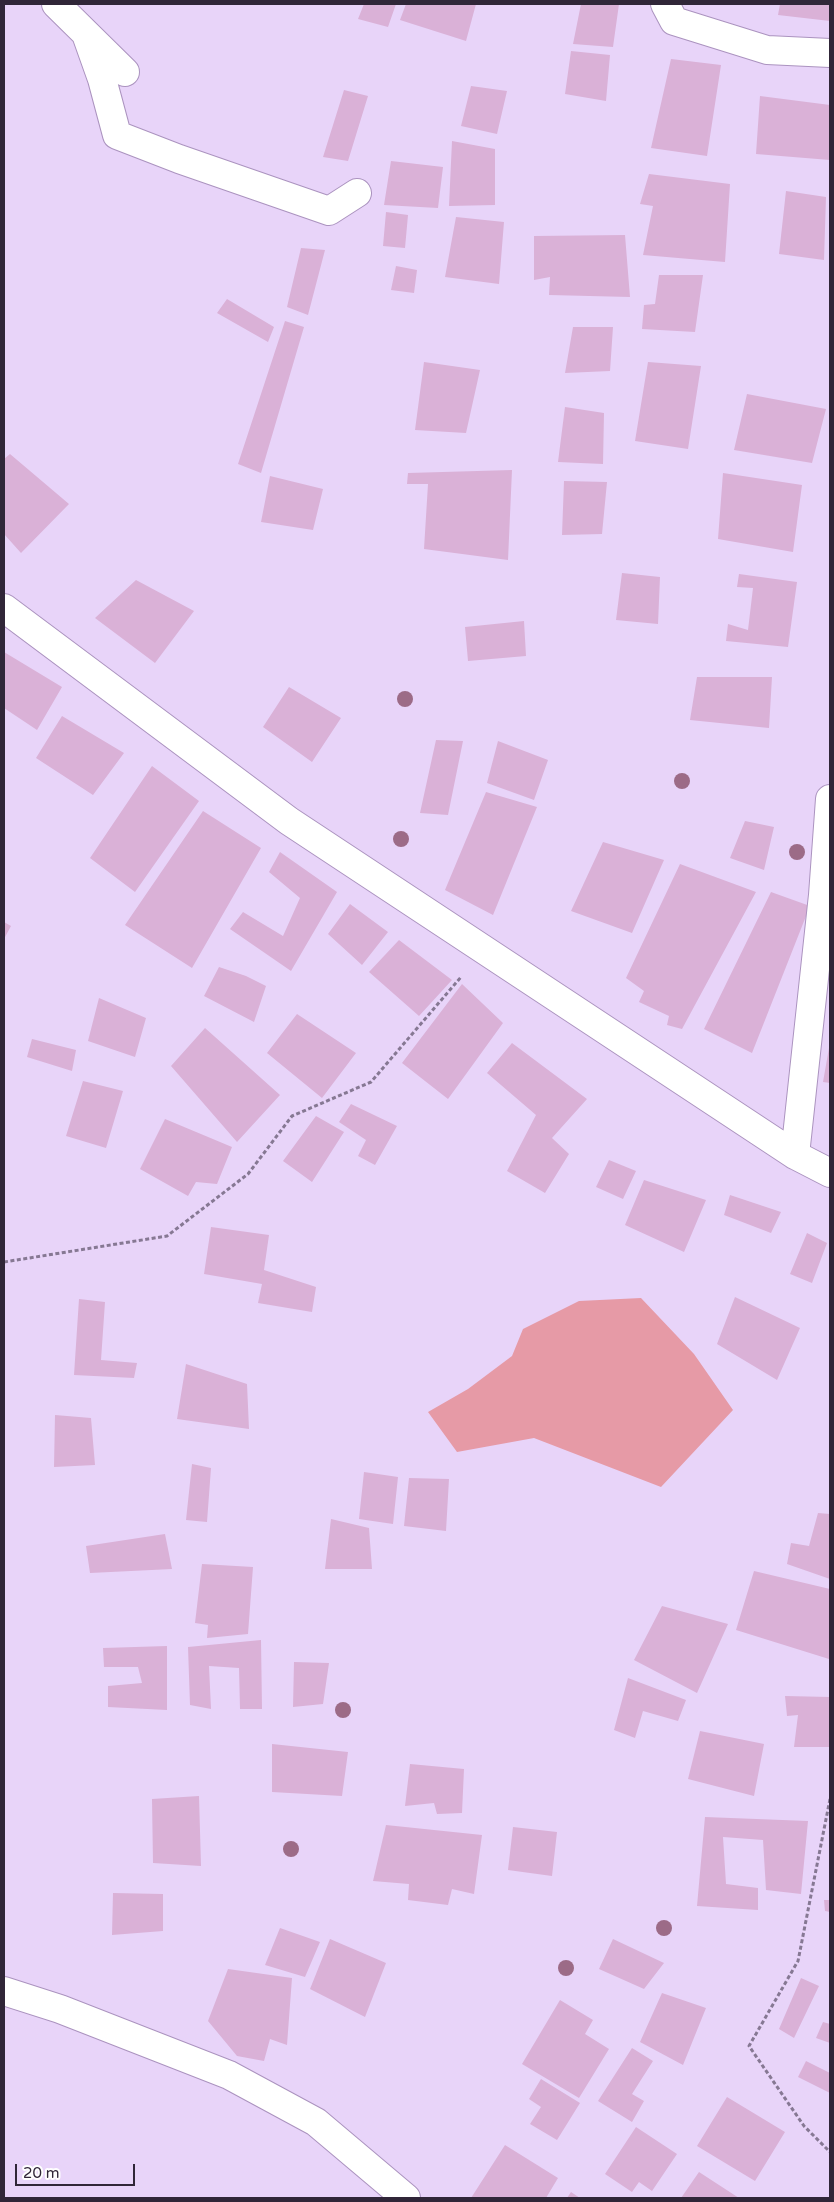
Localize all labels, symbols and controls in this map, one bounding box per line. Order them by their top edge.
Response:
scale bar [18,2154,138,2186]
text: 20 m [23,2164,60,2182]

